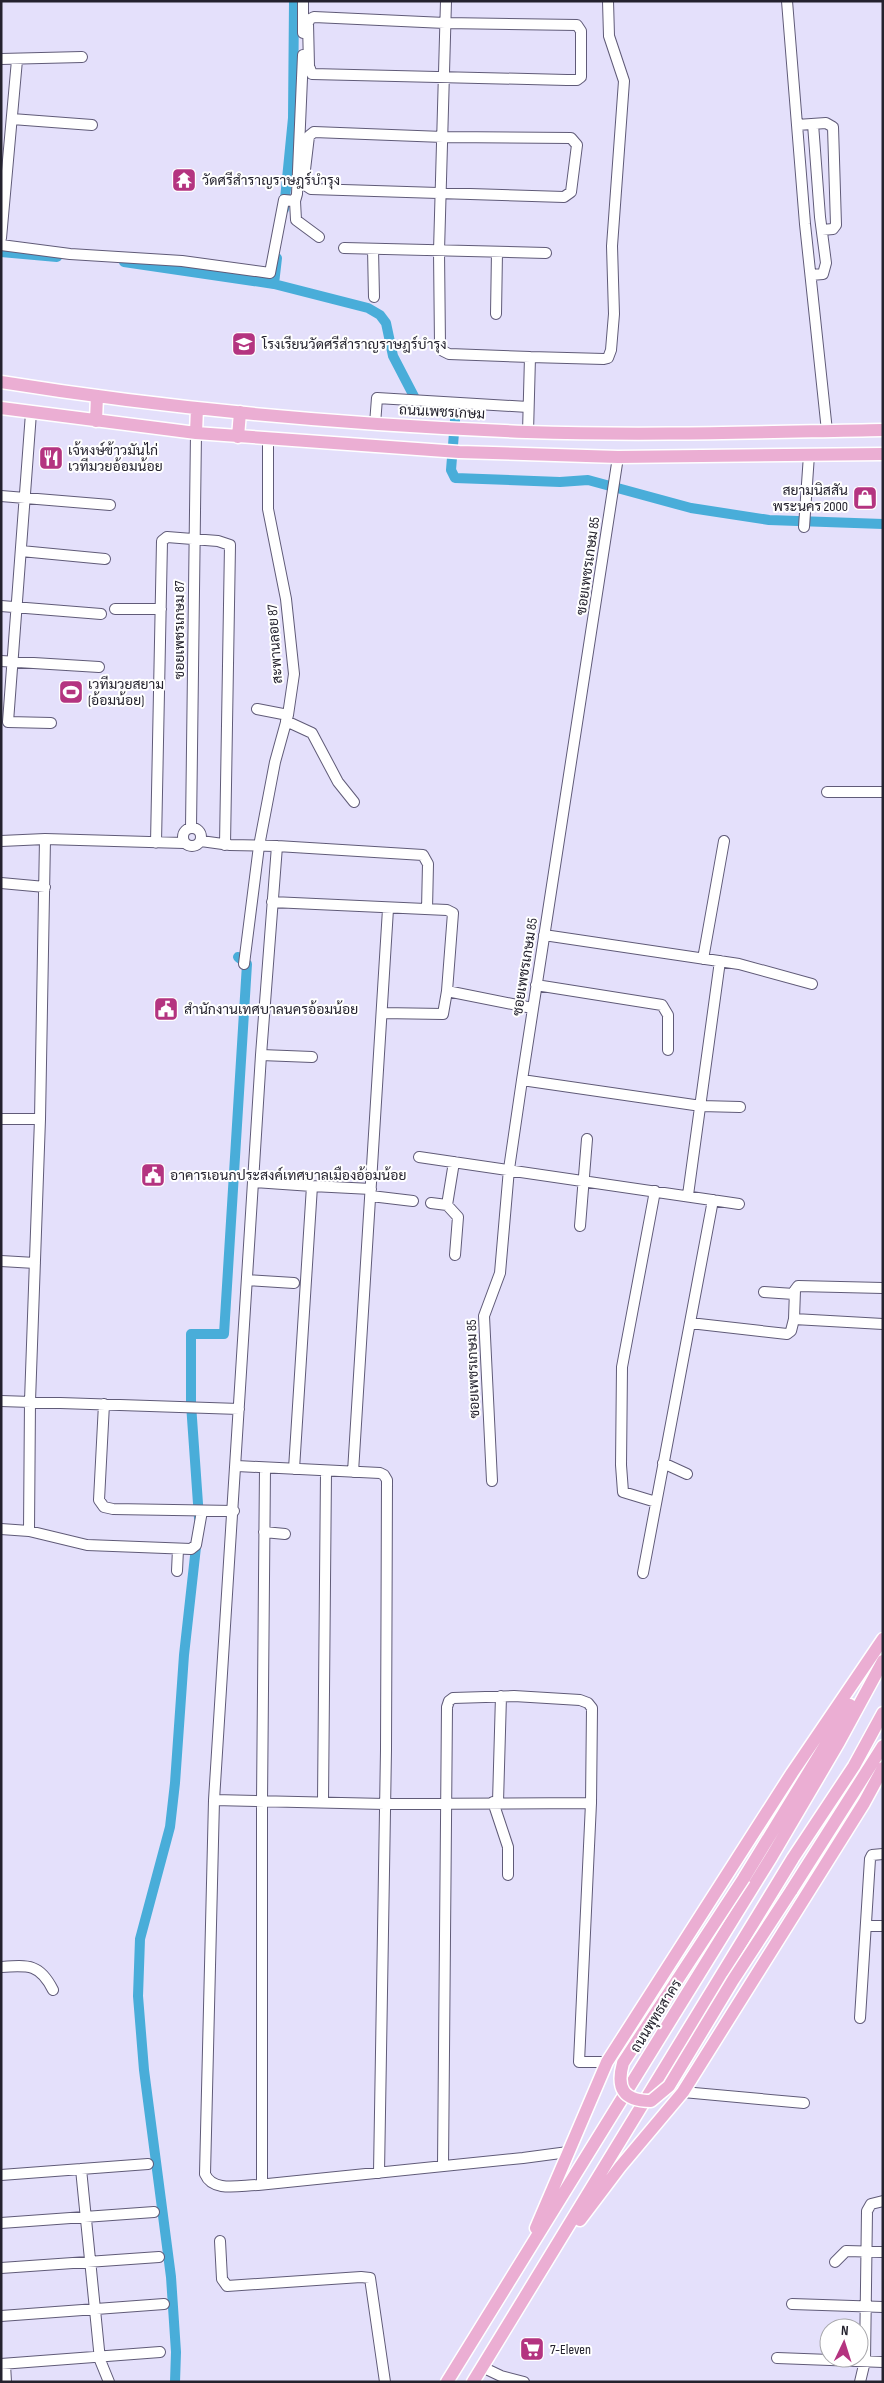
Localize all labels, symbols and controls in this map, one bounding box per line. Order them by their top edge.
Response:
temple icon: วัดศรีสําราญราษฎร์บํารุง [171,167,197,193]
place label: วัดศรีสําราญราษฎร์บํารุง [202,171,340,190]
school or university icon: โรงเรียนวัดศรีสําราญราษฎร์บํารุง [231,331,257,357]
place label: โรงเรียนวัดศรีสําราญราษฎร์บํารุง [261,335,447,354]
street label: ถนนเพชรเกษม [399,401,485,423]
place label: เจ้หงษ์ข้าวมันไก่ เวทีมวยอ้อมน้อย [68,441,163,475]
restaurant icon: เจ้หงษ์ข้าวมันไก่ เวทีมวยอ้อมน้อย [38,445,64,471]
place label: สยามนิสสัน พระนคร 2000 [773,482,848,515]
shop icon: สยามนิสสัน พระนคร 2000 [852,485,878,511]
street label: ซอยเพชรเกษม 85 [573,515,603,616]
street label: ซอยเพชรเกษม 87 [171,580,188,679]
street label: สะพานลอย 87 [264,603,286,684]
place label: เวทีมวยสยาม (อ้อมน้อย) [88,675,164,709]
sports icon: เวทีมวยสยาม (อ้อมน้อย) [58,679,84,705]
street label: ซอยเพชรเกษม 85 [509,916,541,1017]
public building icon: สำนักงานเทศบาลนครอ้อมน้อย [153,996,179,1022]
place label: สำนักงานเทศบาลนครอ้อมน้อย [184,1000,358,1018]
public building icon: อาคารเอนกประสงค์เทศบาลเมืองอ้อมน้อย [140,1162,166,1188]
place label: อาคารเอนกประสงค์เทศบาลเมืองอ้อมน้อย [170,1166,407,1184]
street label: ซอยเพชรเกษม 85 [463,1319,483,1419]
street label: ถนนพุทธสาคร [627,1976,686,2056]
north arrow [819,2318,869,2368]
text: N [841,2322,849,2339]
supermarket icon: 7-Eleven [519,2336,545,2362]
place label: 7-Eleven [550,2341,591,2358]

